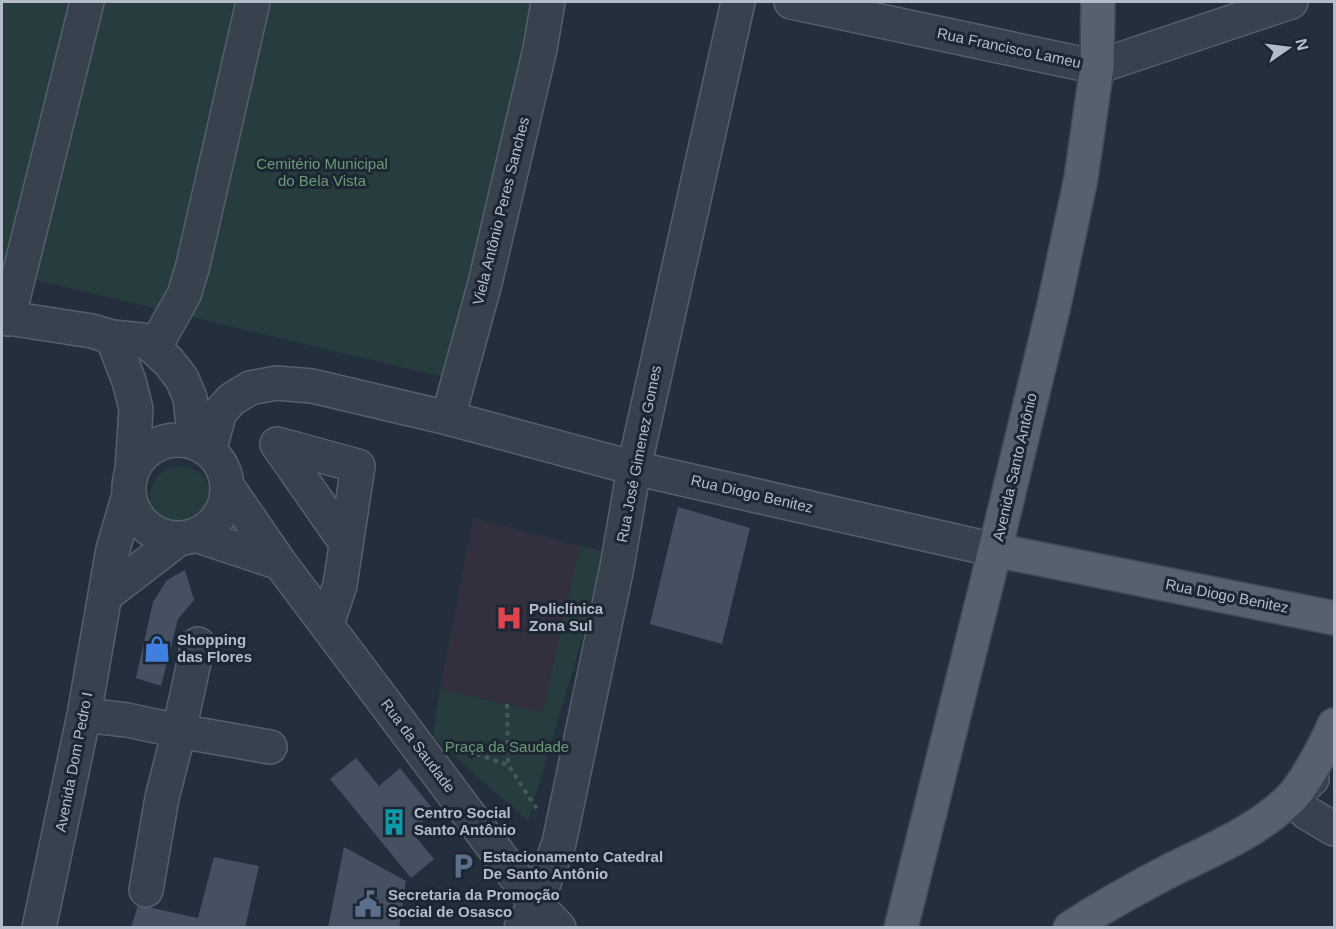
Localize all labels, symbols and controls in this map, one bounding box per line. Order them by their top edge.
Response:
north arrow [1258,18,1318,78]
street label: Rua Francisco Lameu [936,24,1083,71]
text: N [1292,37,1312,52]
street label: Viela Antônio Peres Sanches [469,115,532,307]
park label: Cemitério Municipal do Bela Vista [256,155,388,189]
street label: Rua José Gimenez Gomes [613,364,664,544]
street label: Avenida Santo Antônio [989,391,1040,543]
street label: Rua Diogo Benitez [689,471,815,516]
street label: Rua Diogo Benitez [1164,575,1290,616]
place label: Policlínica Zona Sul [529,600,604,634]
hospital icon: Policlínica Zona Sul [494,603,524,633]
place label: Shopping das Flores [177,631,252,665]
shop icon: Shopping das Flores [142,634,172,664]
street label: Avenida Dom Pedro I [52,690,95,833]
street label: Rua da Saudade [378,696,459,796]
park label: Praça da Saudade [445,738,569,755]
place label: Centro Social Santo Antônio [414,804,516,838]
building icon: Centro Social Santo Antônio [379,807,409,837]
place label: Estacionamento Catedral De Santo Antônio [483,848,663,882]
parking icon: Estacionamento Catedral De Santo Antônio [448,851,478,881]
place label: Secretaria da Promoção Social de Osasco [388,886,560,920]
public building icon: Secretaria da Promoção Social de Osasco [353,889,383,919]

